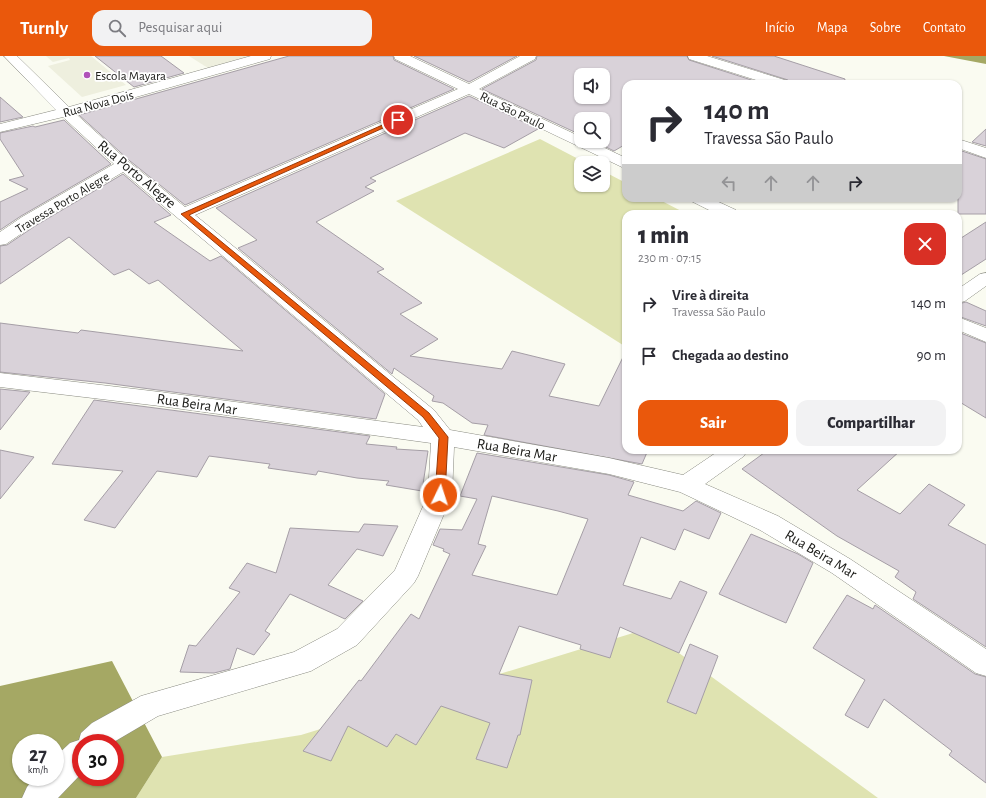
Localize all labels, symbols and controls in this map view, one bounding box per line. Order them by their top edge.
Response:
search box [92,10,372,46]
icon: search [106,17,128,39]
text: Turnly [20,19,68,38]
text: Pesquisar aqui [138,20,222,35]
text: Início [765,21,795,35]
text: Mapa [817,21,848,35]
text: Sobre [870,21,901,35]
text: Contato [923,21,966,35]
map controls [574,68,610,192]
button: sound [574,68,610,104]
marker: Escola Mayara [82,70,92,80]
place label: Escola Mayara [95,70,166,83]
street label: Rua Nova Dois [62,89,135,120]
street label: Rua São Paulo [478,90,547,133]
icon: right [638,96,690,148]
text: 140 m [704,97,770,125]
pin [381,103,415,137]
icon: arrive [387,109,409,131]
button: search [574,112,610,148]
text: Travessa São Paulo [704,130,834,148]
street label: Rua Porto Alegre [95,137,179,211]
button: layers [574,156,610,192]
street label: Travessa Porto Alegre [14,170,112,236]
icon: left [718,172,740,194]
icon: ahead [760,172,782,194]
icon: ahead [802,172,824,194]
icon: right [844,172,866,194]
button: close [904,223,946,265]
text: 1 min [638,224,689,248]
text: 230 m · 07:15 [638,252,701,265]
text: Vire à direita [672,288,749,303]
icon: right [638,293,660,315]
text: 140 m [911,296,946,311]
text: Travessa São Paulo [672,306,766,319]
icon: arrive [638,345,660,367]
text: Chegada ao destino [672,348,789,363]
text: 90 m [917,348,946,363]
street label: Rua Beira Mar [156,391,238,418]
button: Sair [638,400,788,446]
button: Compartilhar [796,400,946,446]
street label: Rua Beira Mar [476,436,558,465]
position arrow [419,474,461,516]
street label: Rua Beira Mar [782,527,859,582]
speed limit sign: 30 [72,734,124,786]
text: 27 [29,745,47,765]
text: km/h [28,765,48,775]

